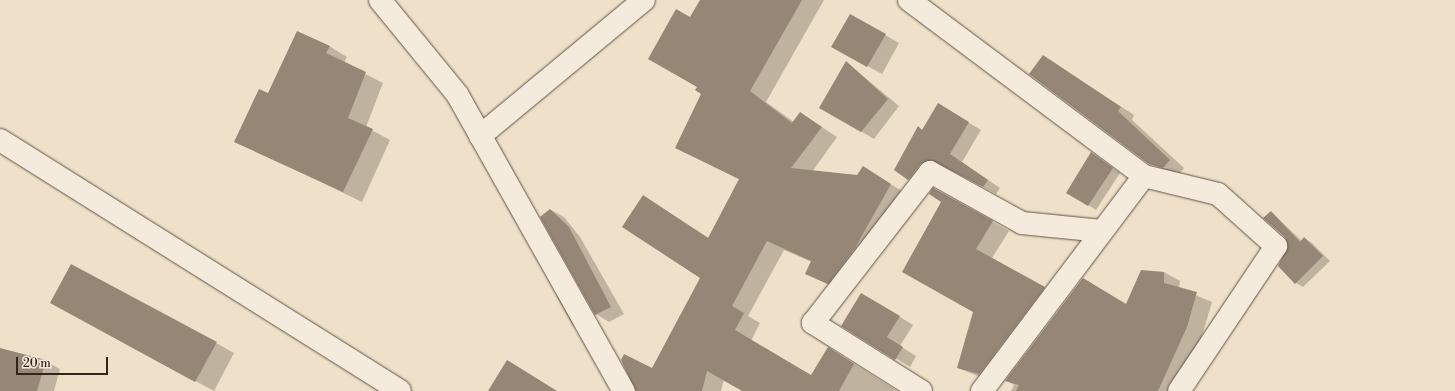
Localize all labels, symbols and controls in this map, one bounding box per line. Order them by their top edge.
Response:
scale bar [18,349,110,375]
text: 20 m [23,356,51,371]

